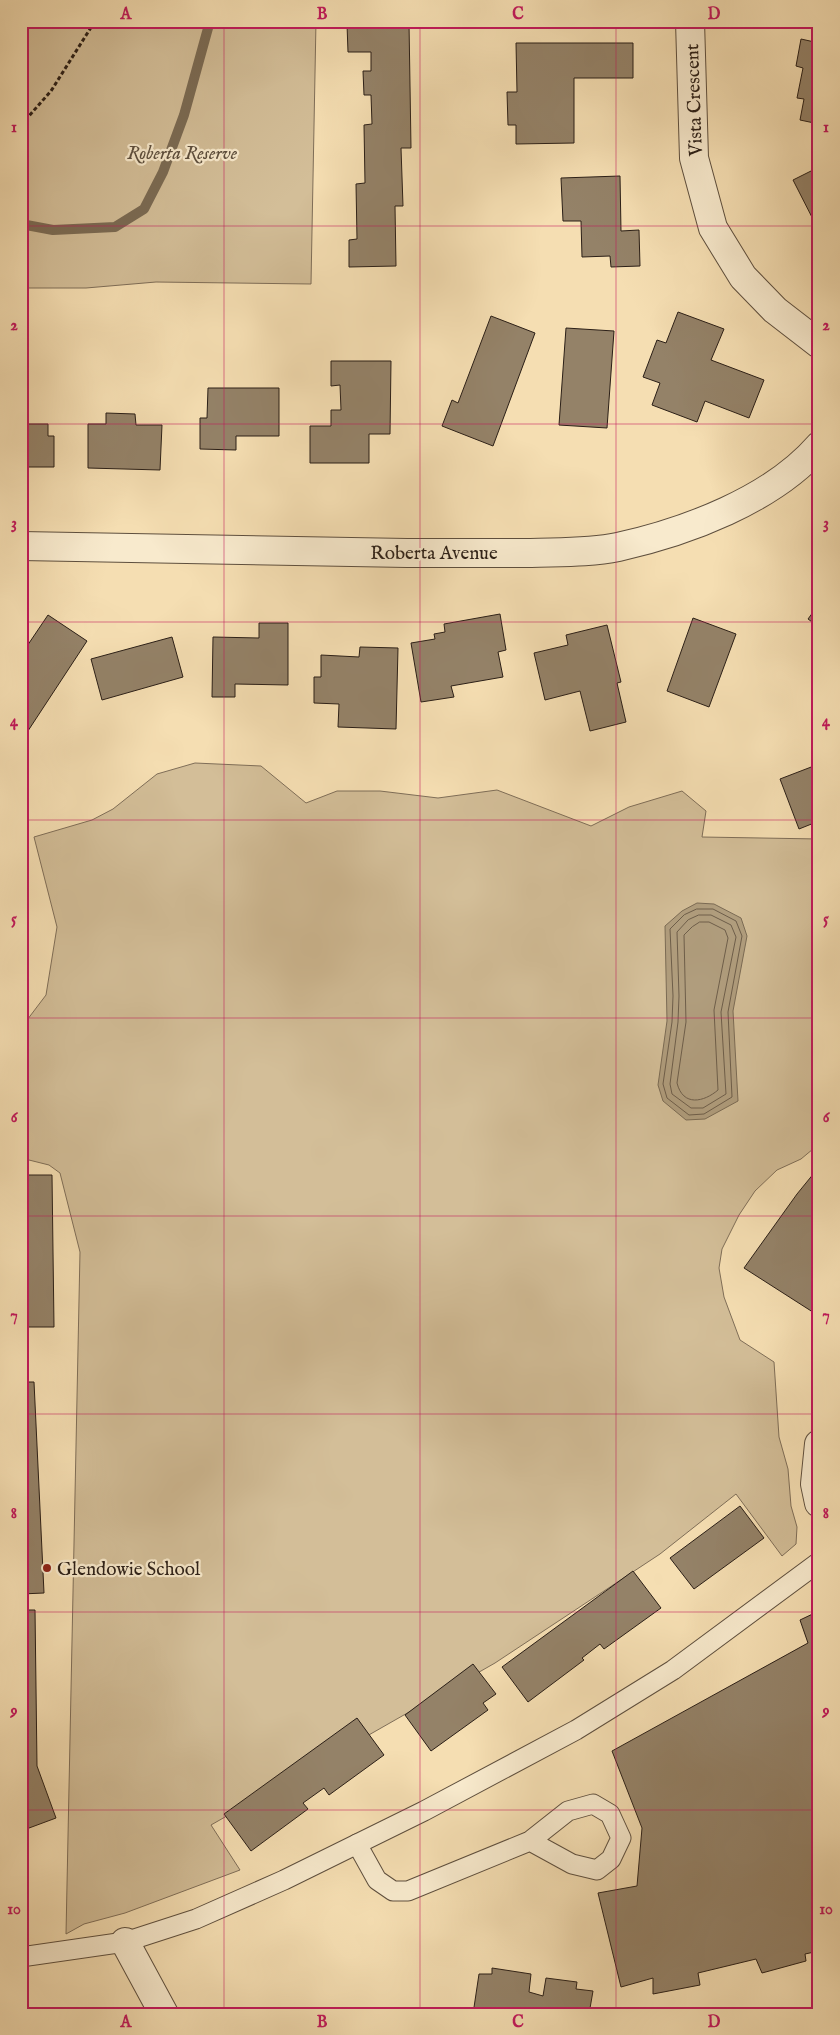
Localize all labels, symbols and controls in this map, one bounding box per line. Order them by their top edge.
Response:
text: A [120,5,133,25]
text: B [317,5,328,25]
text: C [512,5,524,25]
text: D [708,5,721,25]
street label: Vista Crescent [681,43,709,158]
text: 1 [11,118,17,138]
text: 1 [823,118,829,138]
park label: Roberta Reserve [127,142,238,166]
text: 2 [10,316,18,336]
text: 2 [822,316,830,336]
text: 3 [11,514,17,534]
text: 3 [823,514,829,534]
street label: Roberta Avenue [370,542,498,566]
text: 4 [10,712,19,732]
text: 4 [822,712,831,732]
text: 5 [11,910,17,930]
text: 5 [823,910,829,930]
text: 6 [11,1108,19,1128]
text: 6 [823,1108,831,1128]
text: 7 [10,1306,18,1326]
text: 7 [822,1306,830,1326]
text: 8 [11,1504,17,1524]
text: 8 [823,1504,829,1524]
place label: Glendowie School [57,1558,201,1582]
marker: Glendowie School [41,1562,53,1574]
text: 9 [10,1702,18,1722]
text: 9 [822,1702,830,1722]
text: 10 [7,1900,21,1920]
text: 10 [819,1900,833,1920]
text: A [120,2013,133,2033]
text: B [317,2013,328,2033]
text: C [512,2013,524,2033]
text: D [708,2013,721,2033]

